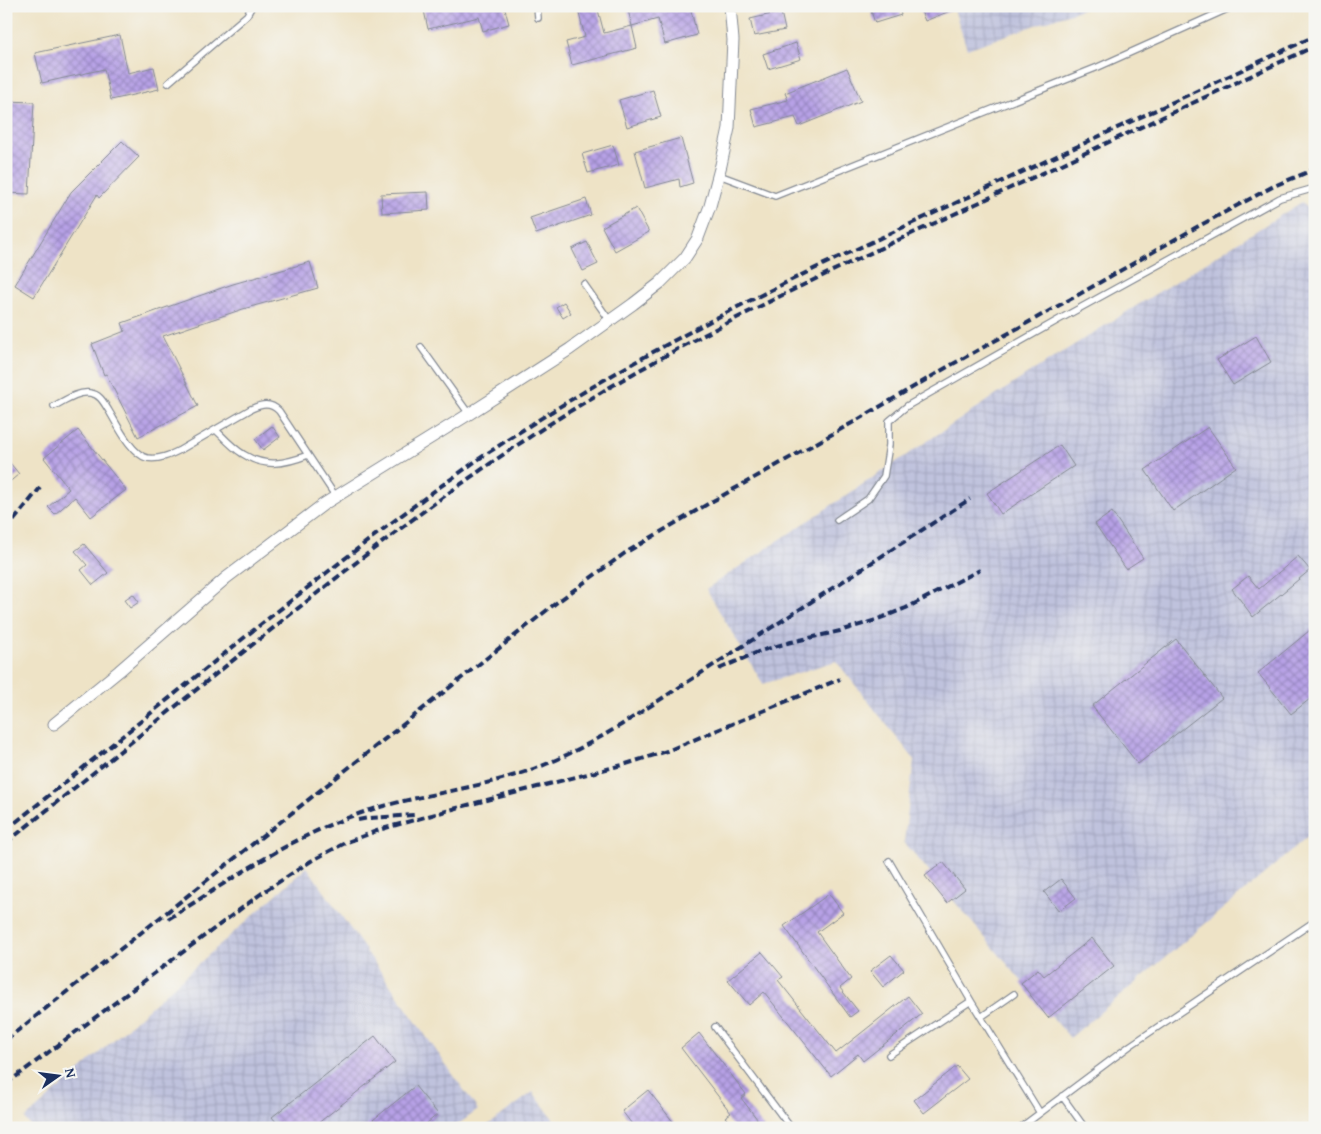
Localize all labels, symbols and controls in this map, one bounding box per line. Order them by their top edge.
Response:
north arrow [32,1052,82,1102]
text: N [60,1066,82,1080]

